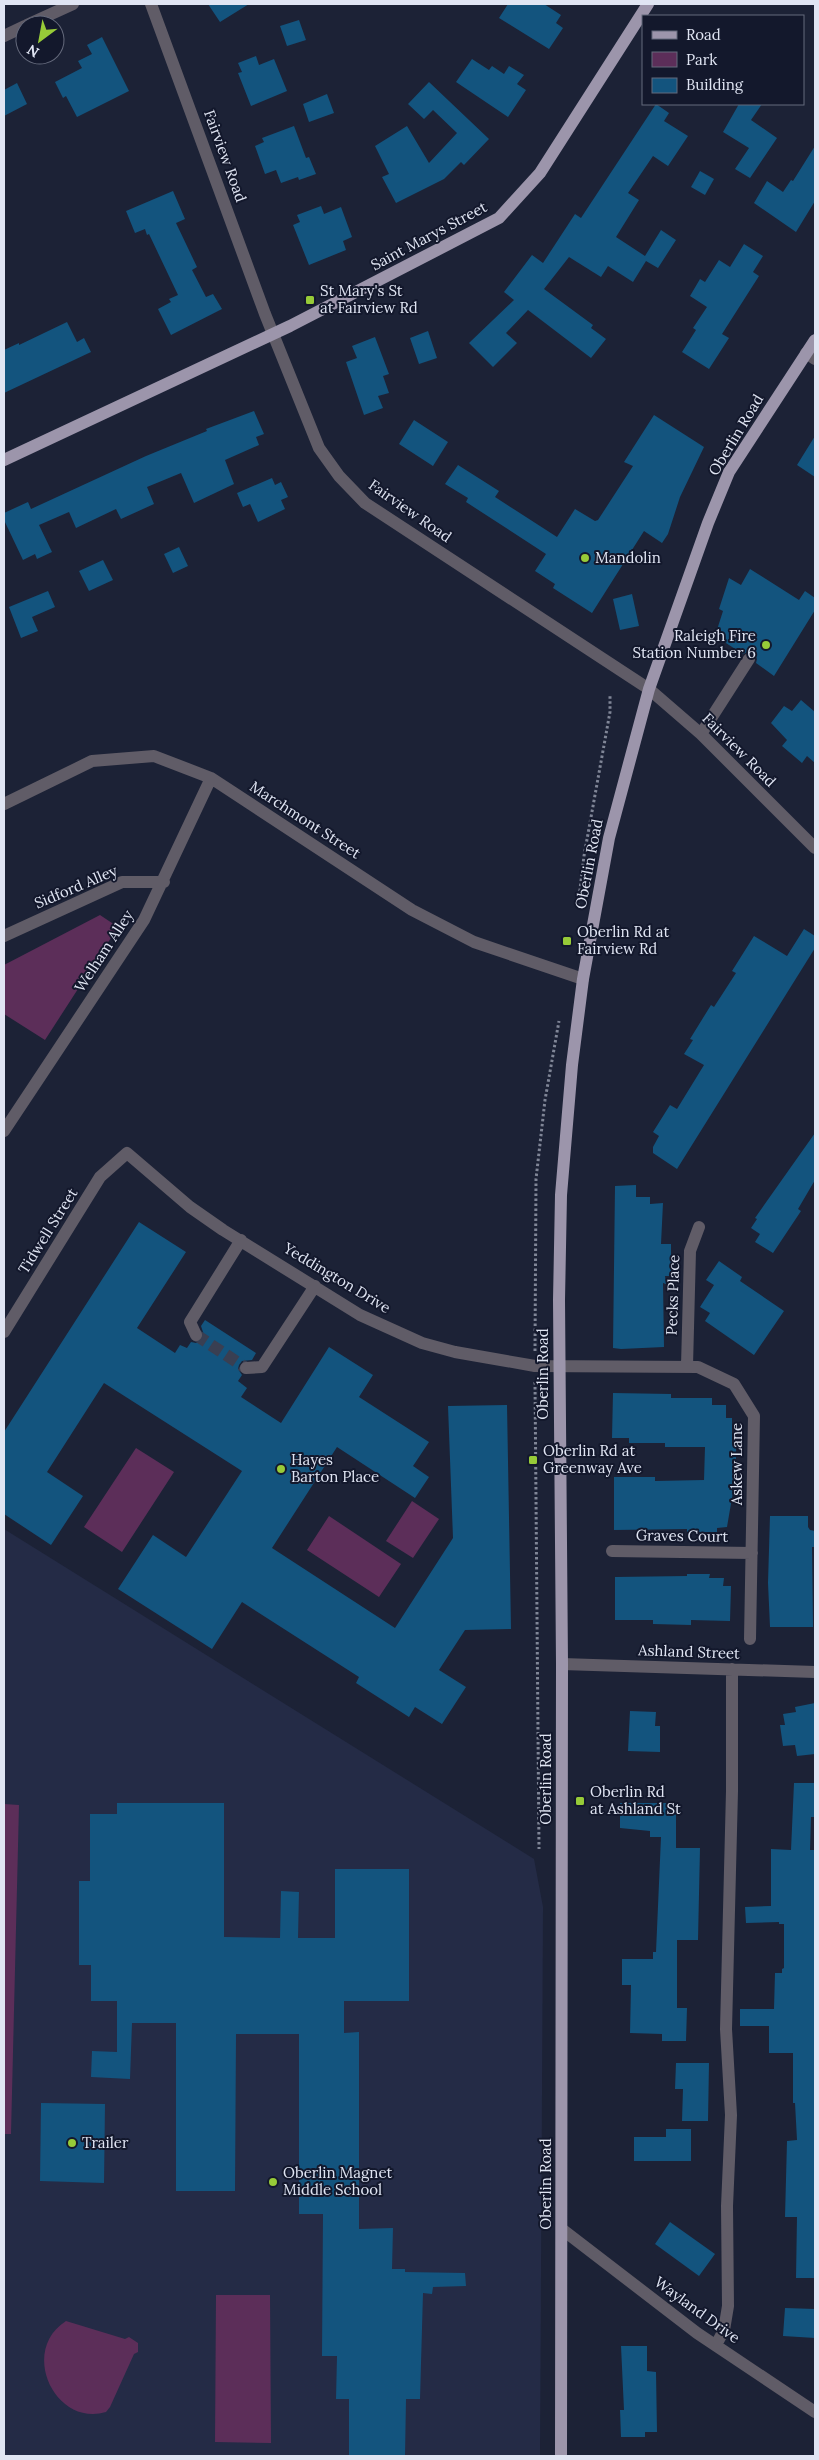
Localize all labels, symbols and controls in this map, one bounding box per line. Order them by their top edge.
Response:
north arrow [15,15,65,65]
legend [642,15,804,105]
text: Road [686,25,721,44]
text: N [24,40,42,62]
text: Park [686,50,717,69]
text: Building [686,75,744,94]
street label: Fairview Road [200,107,251,205]
street label: Saint Marys Street [367,197,490,274]
place label: St Mary's St at Fairview Rd [320,281,418,317]
marker: St Mary's St at Fairview Rd [304,294,316,306]
street label: Oberlin Road [704,391,767,479]
street label: Fairview Road [365,475,455,546]
place label: Mandolin [595,548,661,567]
marker: Mandolin [579,552,591,564]
place label: Raleigh Fire Station Number 6 [633,626,756,662]
marker: Raleigh Fire Station Number 6 [760,639,772,651]
street label: Fairview Road [698,709,780,791]
street label: Marchmont Street [246,777,364,863]
street label: Oberlin Road [570,817,607,911]
street label: Sidford Alley [31,861,120,913]
street label: Welham Alley [70,906,137,995]
place label: Oberlin Rd at Fairview Rd [577,922,669,958]
marker: Oberlin Rd at Fairview Rd [561,935,573,947]
street label: Tidwell Street [14,1184,82,1277]
street label: Yeddington Drive [279,1238,394,1317]
street label: Pecks Place [662,1254,683,1336]
street label: Oberlin Road [533,1328,552,1420]
street label: Askew Lane [727,1423,746,1506]
place label: Oberlin Rd at Greenway Ave [543,1441,642,1477]
place label: Hayes Barton Place [291,1450,379,1486]
marker: Oberlin Rd at Greenway Ave [527,1454,539,1466]
marker: Hayes Barton Place [275,1463,287,1475]
street label: Graves Court [636,1525,729,1546]
street label: Ashland Street [637,1640,740,1663]
street label: Oberlin Road [536,1733,555,1825]
place label: Oberlin Rd at Ashland St [590,1782,681,1818]
marker: Oberlin Rd at Ashland St [574,1795,586,1807]
place label: Trailer [82,2133,129,2152]
marker: Trailer [66,2137,78,2149]
street label: Oberlin Road [536,2138,555,2230]
place label: Oberlin Magnet Middle School [283,2163,392,2199]
marker: Oberlin Magnet Middle School [267,2176,279,2188]
street label: Wayland Drive [651,2272,744,2347]

